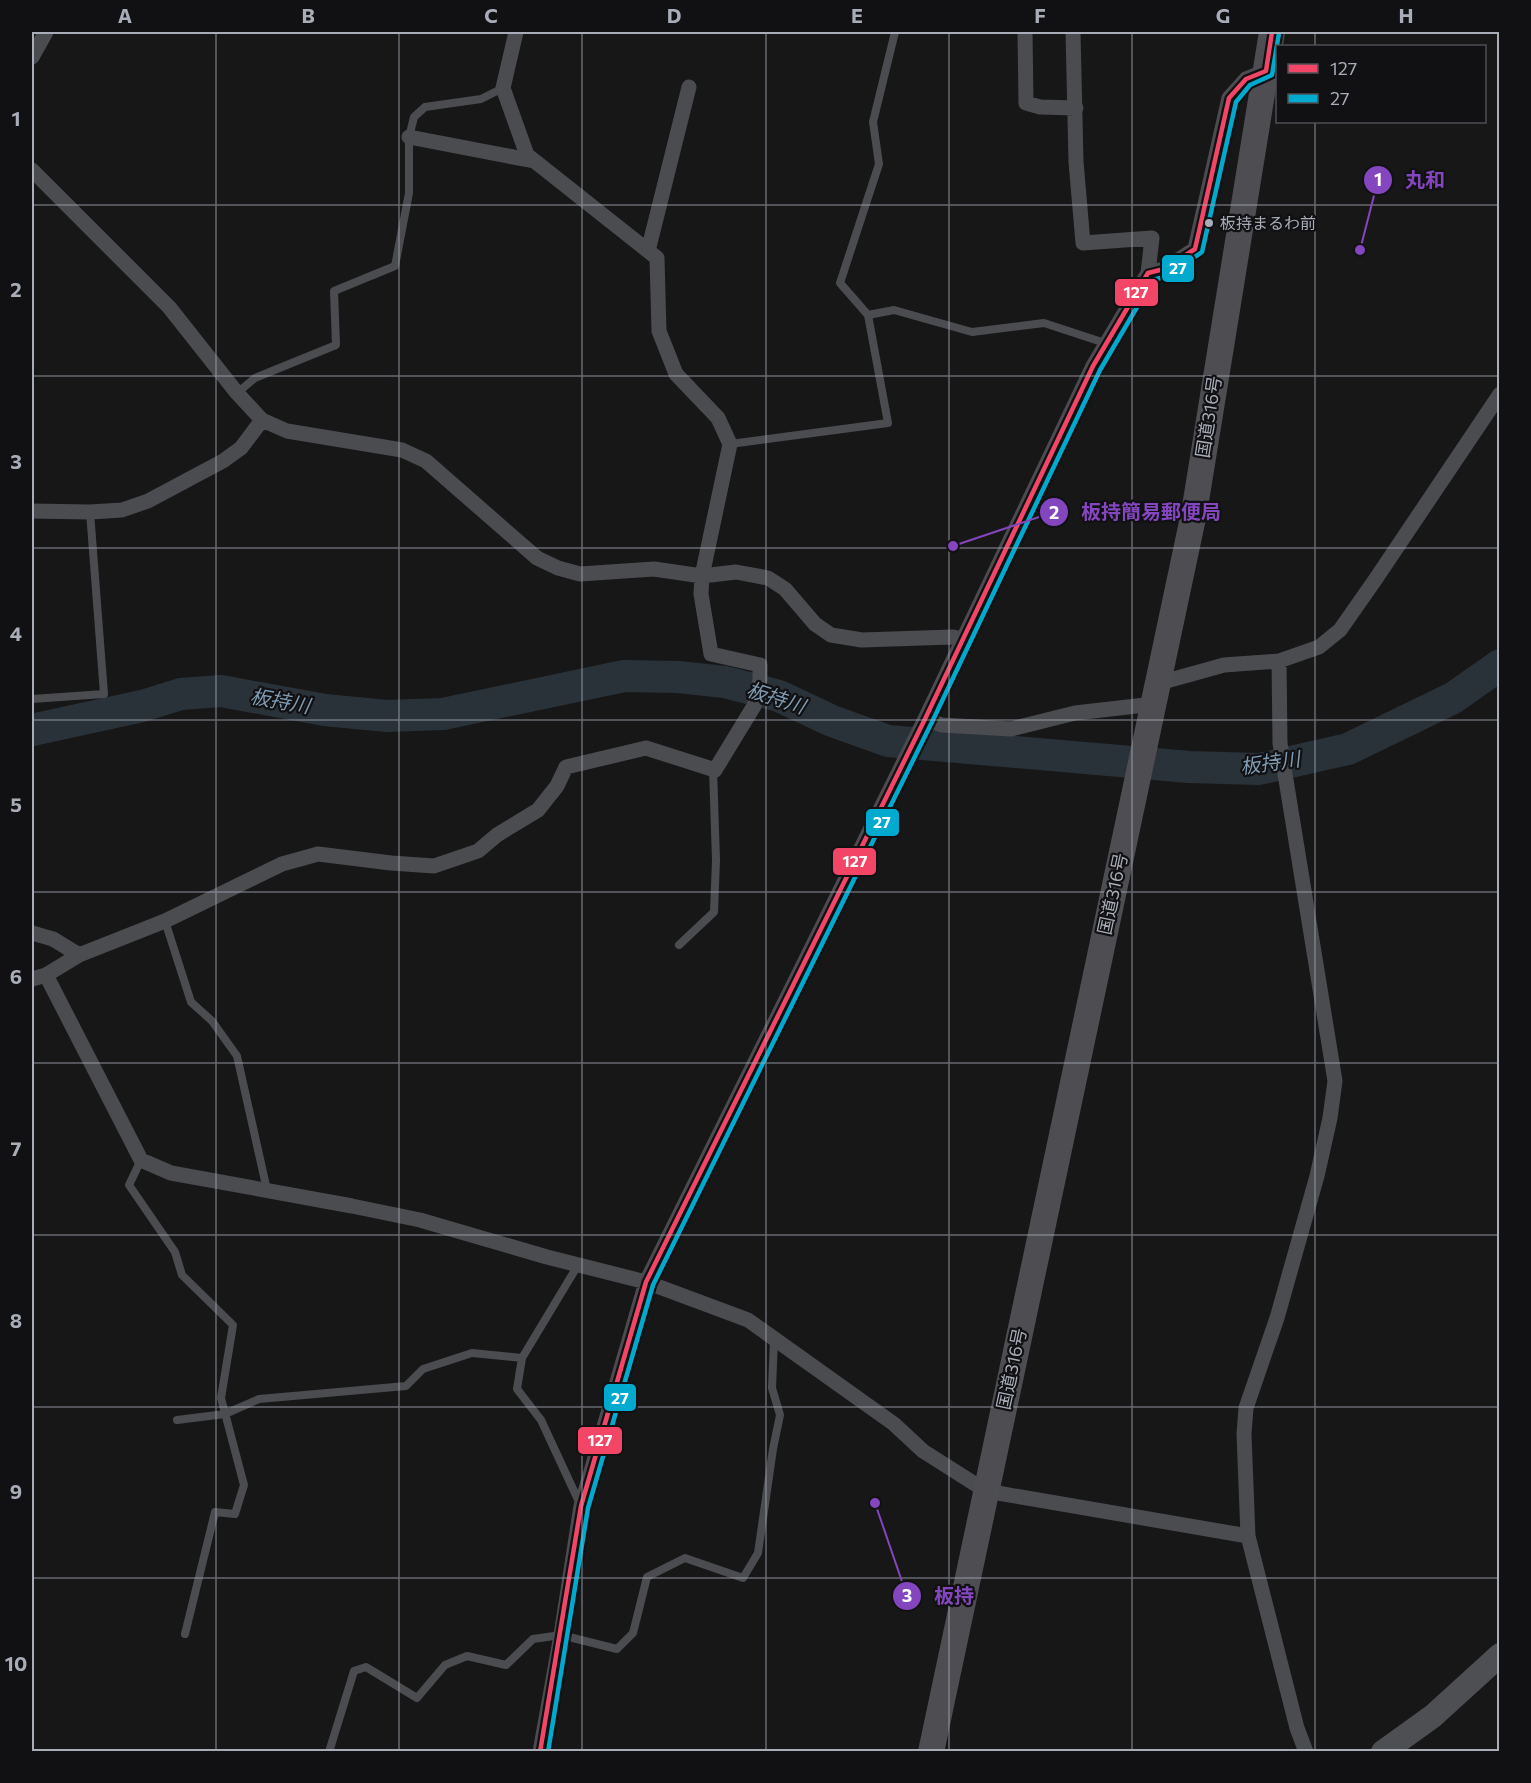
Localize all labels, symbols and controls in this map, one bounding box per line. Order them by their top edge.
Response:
text: A [118,3,132,27]
text: B [301,3,315,27]
text: C [484,3,498,27]
text: D [667,3,681,27]
text: E [851,3,863,27]
text: F [1034,3,1046,27]
text: G [1216,3,1230,27]
text: H [1399,3,1414,27]
legend [1276,45,1486,123]
text: 127 [1330,57,1357,79]
text: 27 [1330,87,1349,109]
text: 1 [11,106,21,130]
callout: 丸和 [1363,161,1457,199]
text: 丸和 [1405,167,1445,191]
text: 1 [1374,168,1382,190]
place label: 板持まるわ前 [1220,213,1316,232]
marker: 板持まるわ前 [1203,217,1215,229]
line badge: 27 [1161,254,1195,283]
text: 27 [1169,258,1187,277]
text: 2 [10,277,22,301]
line badge: 127 [1114,278,1159,307]
text: 127 [1123,282,1149,301]
street label: 国道316号 [1191,374,1225,459]
text: 3 [10,449,22,473]
callout: 板持簡易郵便局 [1039,493,1233,531]
text: 板持簡易郵便局 [1081,499,1221,523]
text: 2 [1049,501,1059,523]
text: 4 [10,621,22,645]
water label: 板持川 [744,676,810,718]
water label: 板持川 [249,683,314,717]
water label: 板持川 [1238,746,1303,778]
text: 5 [10,792,22,816]
line badge: 27 [865,808,900,837]
text: 27 [873,812,891,831]
line badge: 127 [832,847,877,876]
text: 127 [842,851,868,870]
street label: 国道316号 [1093,851,1131,937]
text: 6 [10,964,22,988]
text: 7 [11,1136,22,1160]
text: 8 [10,1308,22,1332]
street label: 国道316号 [992,1326,1030,1412]
line badge: 27 [603,1383,637,1412]
text: 27 [611,1388,629,1407]
line badge: 127 [577,1426,623,1455]
text: 127 [587,1430,613,1449]
text: 9 [10,1479,22,1503]
callout: 板持 [892,1577,986,1615]
text: 板持 [934,1583,974,1607]
text: 3 [902,1584,912,1606]
text: 10 [5,1651,27,1675]

